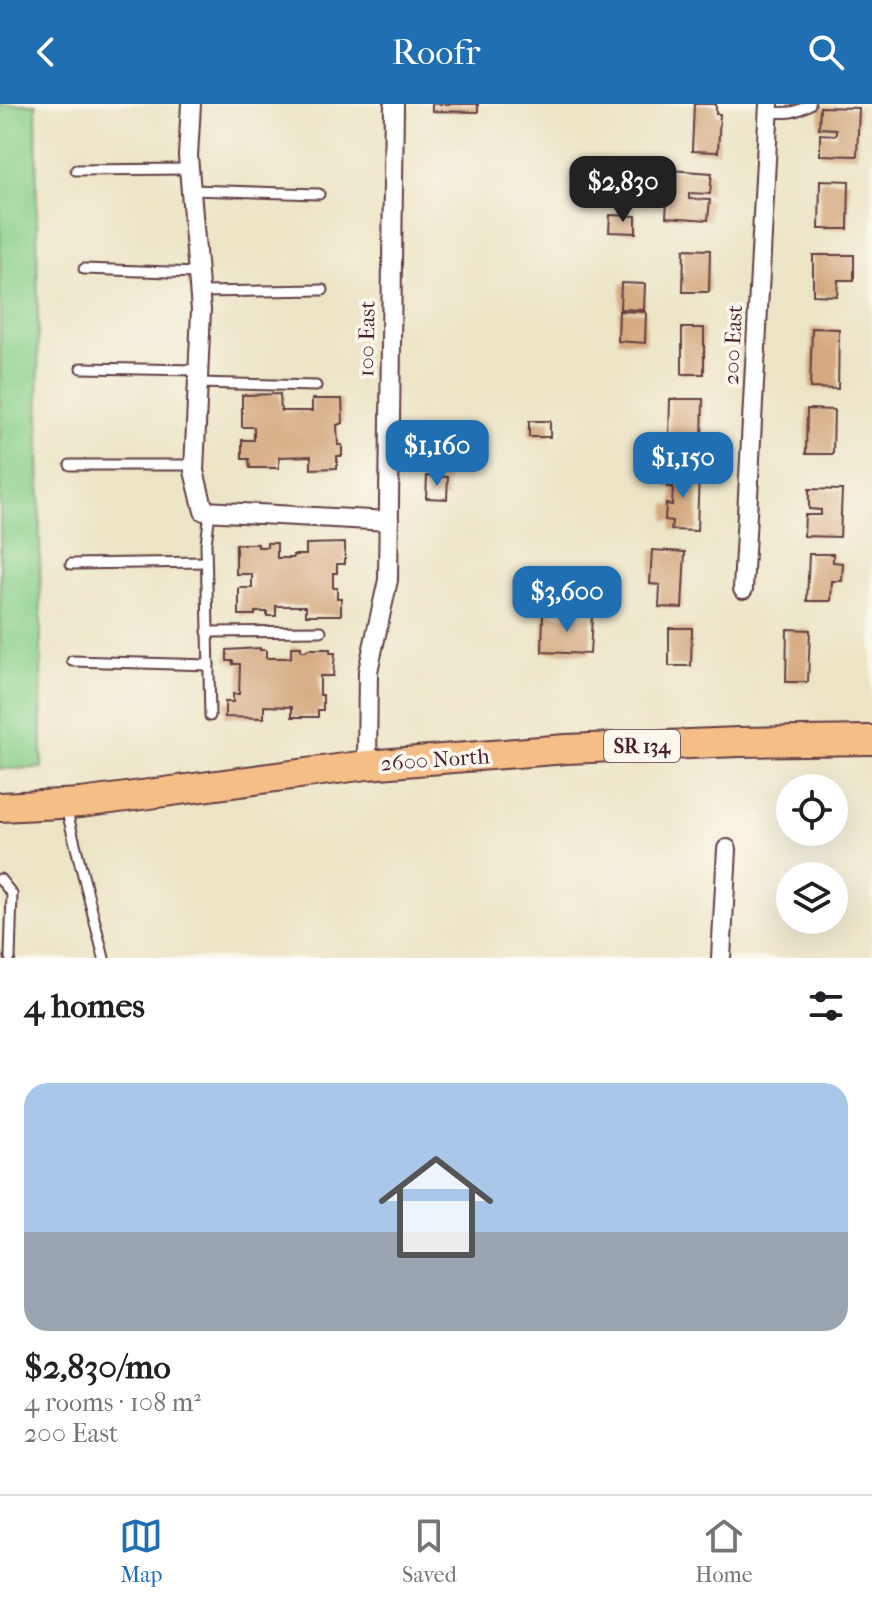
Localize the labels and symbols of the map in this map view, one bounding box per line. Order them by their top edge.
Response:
pin: $2,830 [558,156,688,224]
street label: 100 East [353,300,381,377]
street label: 200 East [718,304,748,386]
pin: $1,160 [372,420,502,488]
pin: $1,150 [618,432,748,500]
pin: $3,600 [502,566,632,634]
road number: SR 134 [604,730,680,762]
street label: 2600 North [380,743,491,777]

